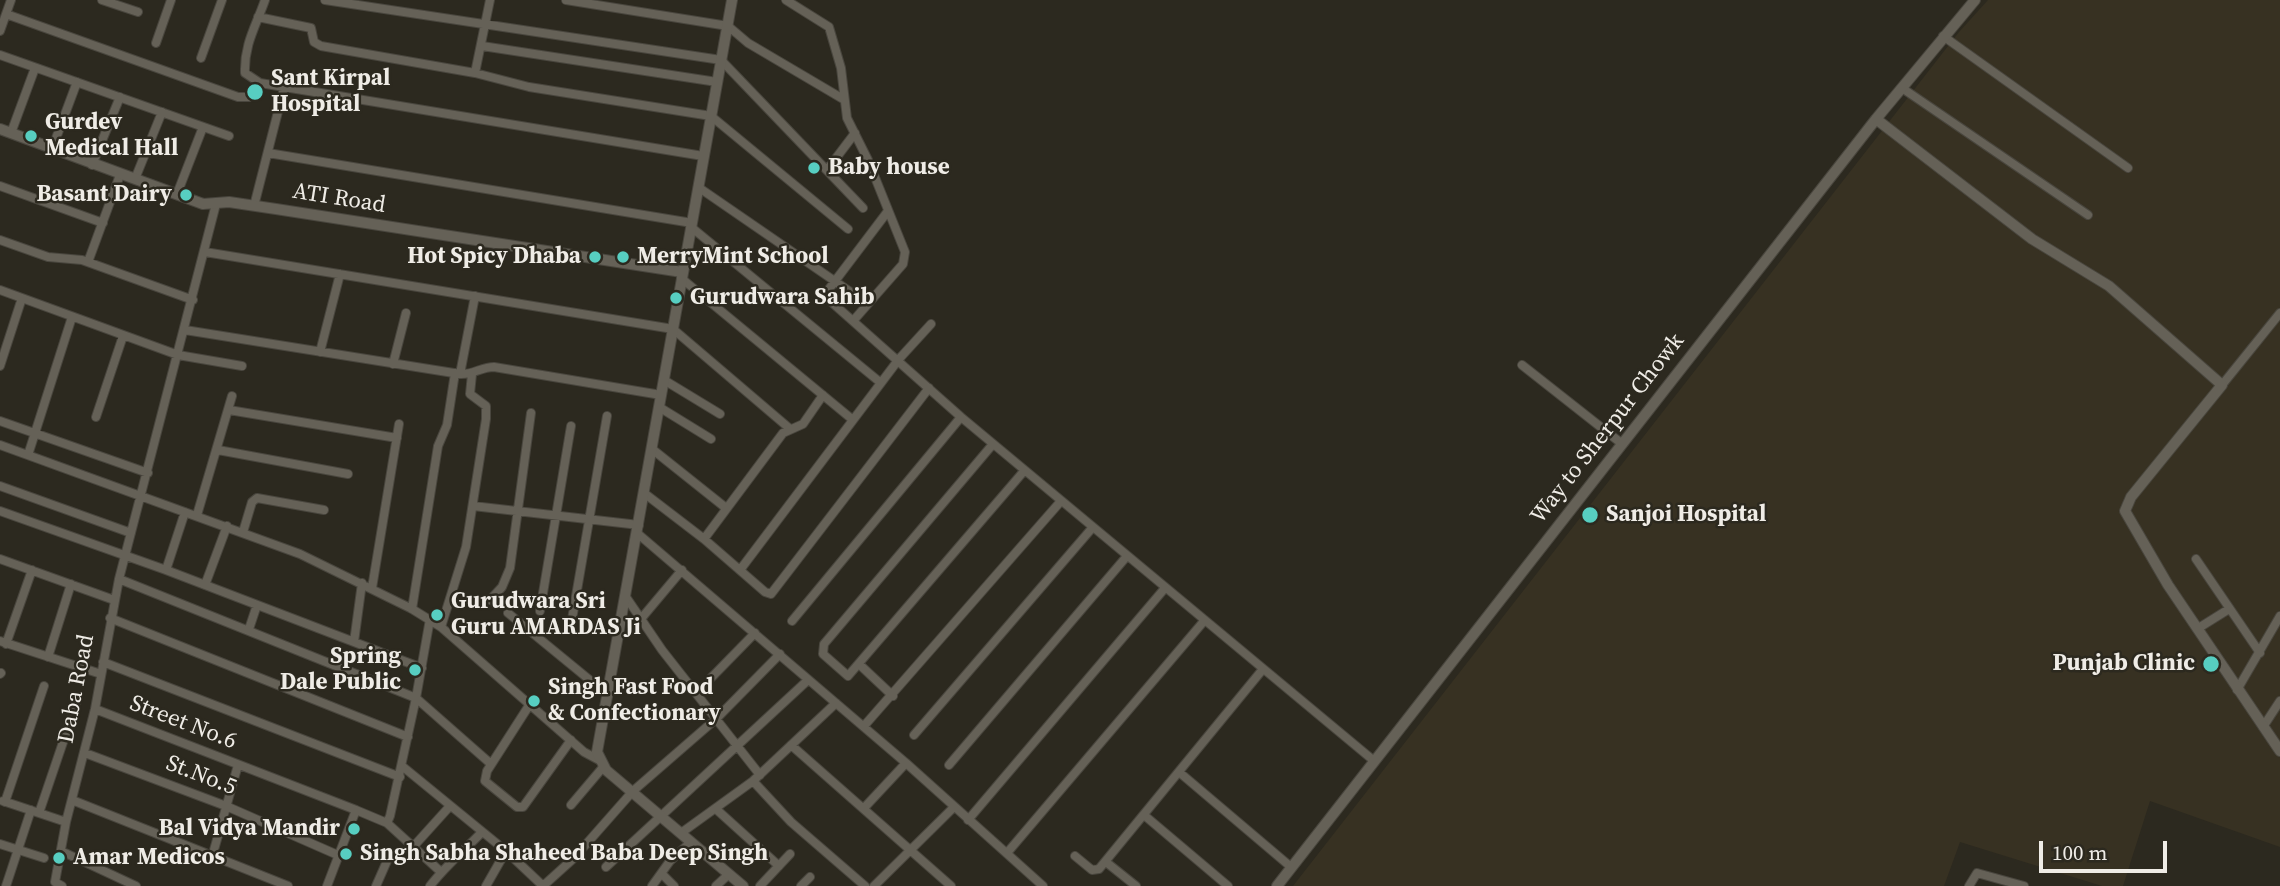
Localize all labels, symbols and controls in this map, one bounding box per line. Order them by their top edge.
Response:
place label: Sant Kirpal Hospital [271,65,390,119]
marker: Sant Kirpal Hospital [245,82,265,102]
place label: Gurdev Medical Hall [45,109,178,163]
marker: Gurdev Medical Hall [23,128,39,144]
place label: Baby house [828,154,950,182]
marker: Baby house [806,160,822,176]
street label: ATI Road [291,178,387,220]
place label: Basant Dairy [36,181,172,209]
marker: Basant Dairy [178,187,194,203]
place label: Hot Spicy Dhaba [407,243,581,271]
place label: MerryMint School [637,243,829,271]
marker: Hot Spicy Dhaba [587,249,603,265]
marker: MerryMint School [615,249,631,265]
place label: Gurudwara Sahib [690,284,874,312]
marker: Gurudwara Sahib [668,290,684,306]
street label: Way to Sherpur Chowk [1525,328,1691,530]
place label: Sanjoi Hospital [1606,501,1766,529]
marker: Sanjoi Hospital [1580,505,1600,525]
place label: Gurudwara Sri Guru AMARDAS Ji [451,588,641,642]
marker: Gurudwara Sri Guru AMARDAS Ji [429,607,445,623]
street label: Daba Road [53,632,101,746]
place label: Spring Dale Public [280,643,401,697]
place label: Punjab Clinic [2052,650,2195,678]
marker: Punjab Clinic [2201,654,2221,674]
marker: Spring Dale Public [407,662,423,678]
place label: Singh Fast Food & Confectionary [548,674,721,728]
street label: Street No.6 [126,690,240,756]
marker: Singh Fast Food & Confectionary [526,693,542,709]
street label: St.No.5 [162,750,240,802]
place label: Bal Vidya Mandir [158,815,340,843]
marker: Bal Vidya Mandir [346,821,362,837]
scale bar [2042,826,2170,870]
text: 100 m [2052,838,2107,867]
place label: Singh Sabha Shaheed Baba Deep Singh [360,840,768,868]
place label: Amar Medicos [73,844,225,872]
marker: Singh Sabha Shaheed Baba Deep Singh [338,846,354,862]
marker: Amar Medicos [51,850,67,866]

